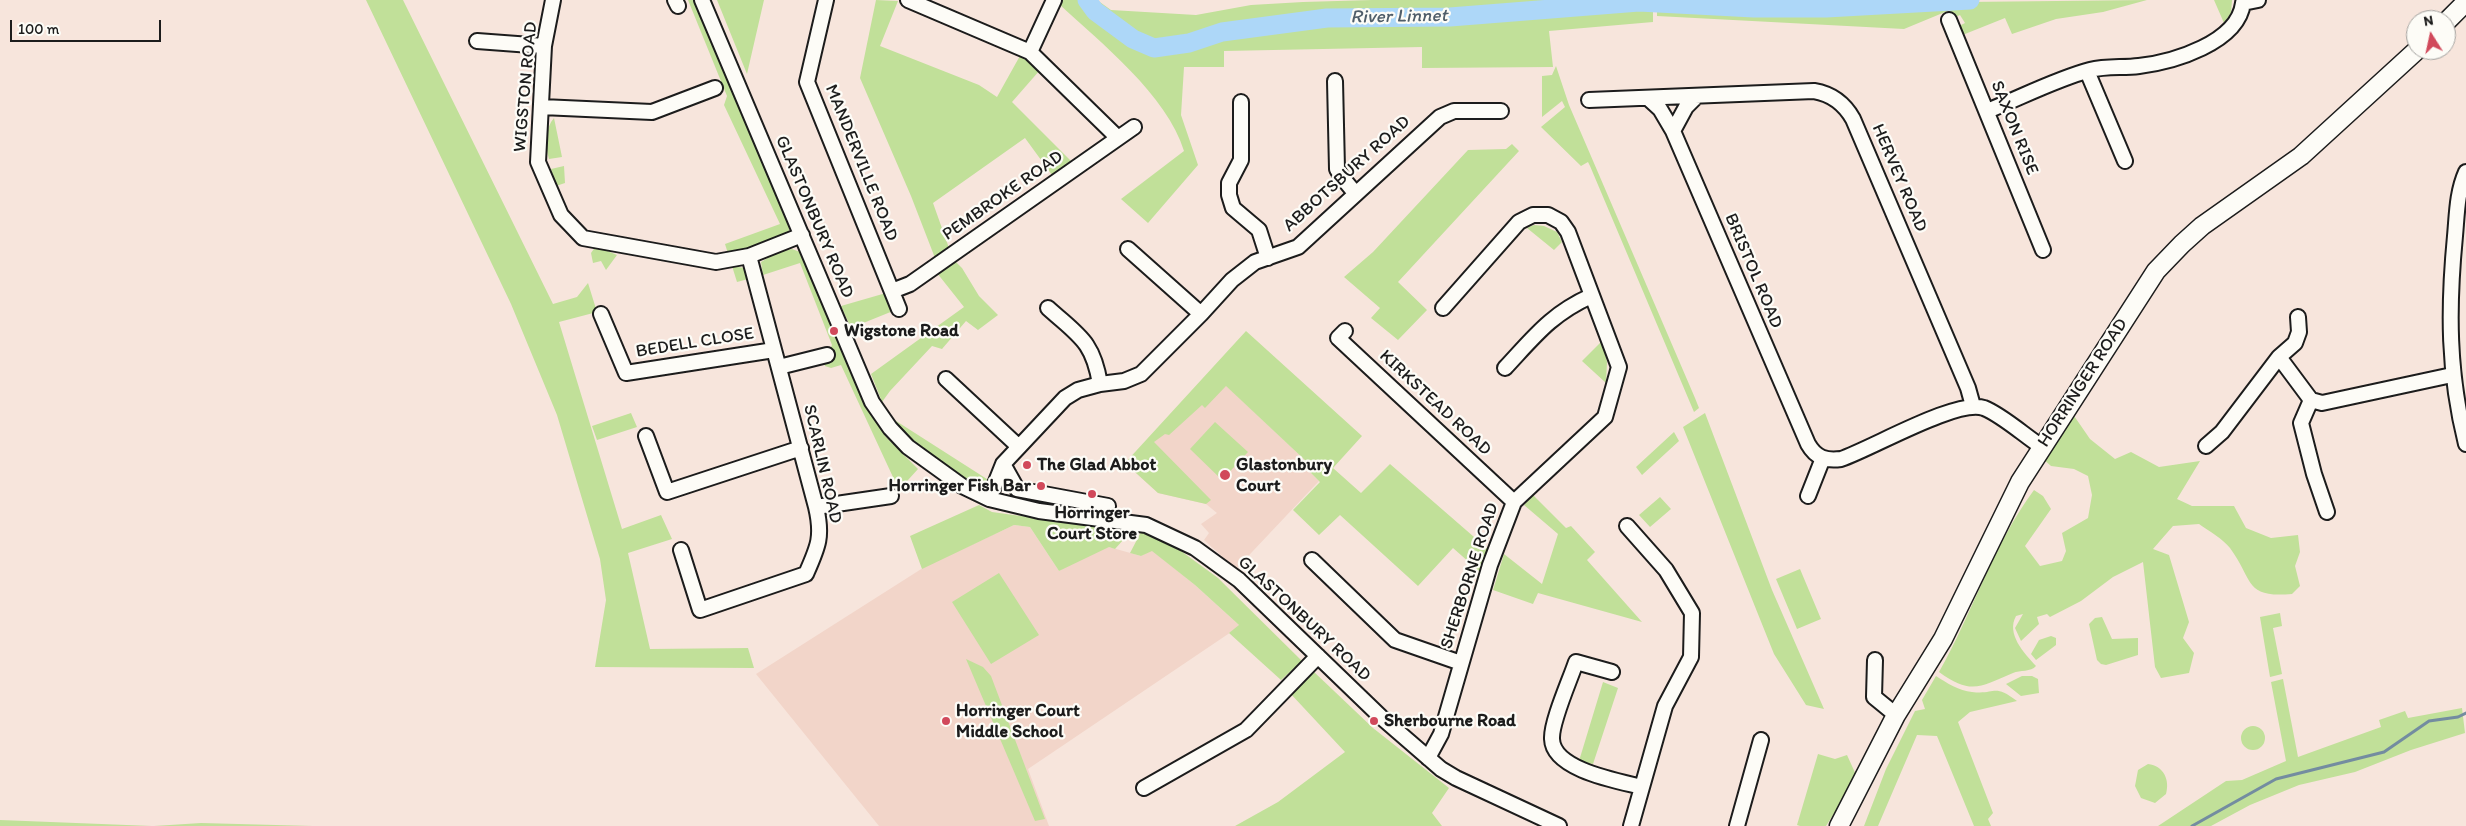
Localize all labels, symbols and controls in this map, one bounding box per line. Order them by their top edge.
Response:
water label: River Linnet [1350,5,1448,29]
scale bar [12,10,164,42]
north arrow [2406,10,2456,60]
text: N [2422,12,2435,30]
text: 100 m [18,20,59,38]
street label: WIGSTON ROAD [510,21,542,153]
street label: SAXON RISE [1985,78,2043,178]
street label: MANDERVILLE ROAD [820,82,902,244]
street label: ABBOTSBURY ROAD [1279,111,1415,237]
street label: HERVEY ROAD [1867,121,1931,235]
street label: GLASTONBURY ROAD [770,133,858,301]
street label: PEMBROKE ROAD [938,146,1068,246]
street label: BRISTOL ROAD [1719,210,1787,332]
street label: HORRINGER ROAD [2033,315,2133,451]
place label: Wigstone Road [844,320,959,342]
street label: BEDELL CLOSE [634,323,756,363]
marker: Wigstone Road [828,325,840,337]
street label: KIRKSTEAD ROAD [1374,345,1496,461]
street label: SCARLIN ROAD [798,403,846,525]
place label: The Glad Abbot [1037,454,1156,476]
place label: Glastonbury Court [1236,454,1332,496]
marker: The Glad Abbot [1021,459,1033,471]
marker: Glastonbury Court [1218,468,1232,482]
place label: Horringer Fish Bar [889,475,1031,497]
marker: Horringer Fish Bar [1035,480,1047,492]
marker: Horringer Court Store [1086,488,1098,500]
street label: SHERBORNE ROAD [1436,500,1504,652]
place label: Horringer Court Store [1047,502,1137,544]
street label: GLASTONBURY ROAD [1233,552,1375,686]
place label: Horringer Court Middle School [956,700,1080,742]
place label: Sherbourne Road [1384,710,1516,732]
marker: Horringer Court Middle School [940,715,952,727]
marker: Sherbourne Road [1368,715,1380,727]

